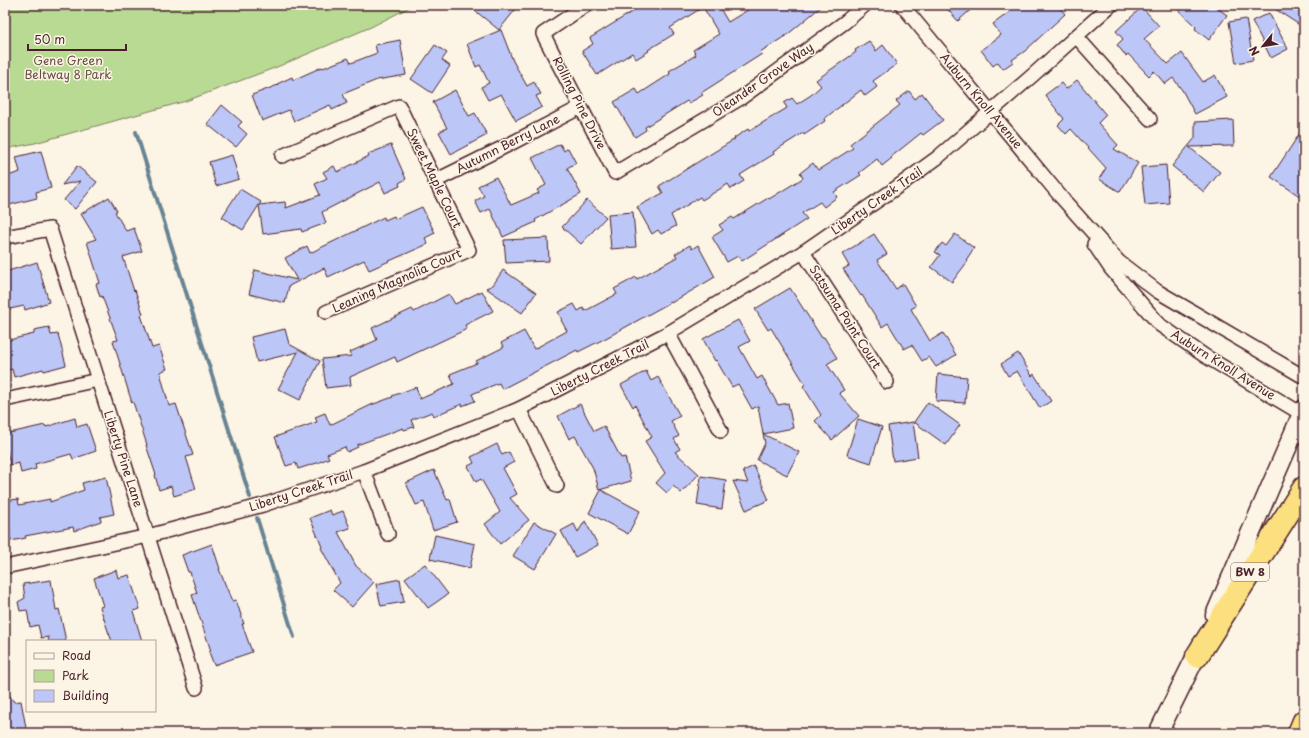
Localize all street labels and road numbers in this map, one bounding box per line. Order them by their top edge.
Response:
street label: Oleander Grove Way [708,37,817,121]
street label: Auburn Knoll Avenue [936,49,1028,152]
street label: Rolling Pine Drive [549,53,611,152]
street label: Autumn Berry Lane [453,109,563,177]
street label: Sweet Maple Court [403,125,467,231]
street label: Liberty Creek Trail [827,162,926,239]
street label: Leaning Magnolia Court [329,243,464,317]
street label: Satsuma Point Court [806,261,886,372]
street label: Auburn Knoll Avenue [1168,325,1280,404]
street label: Liberty Creek Trail [547,334,652,400]
street label: Liberty Pine Lane [100,408,148,510]
street label: Liberty Creek Trail [246,465,355,515]
road number: BW 8 [1231,563,1269,581]

